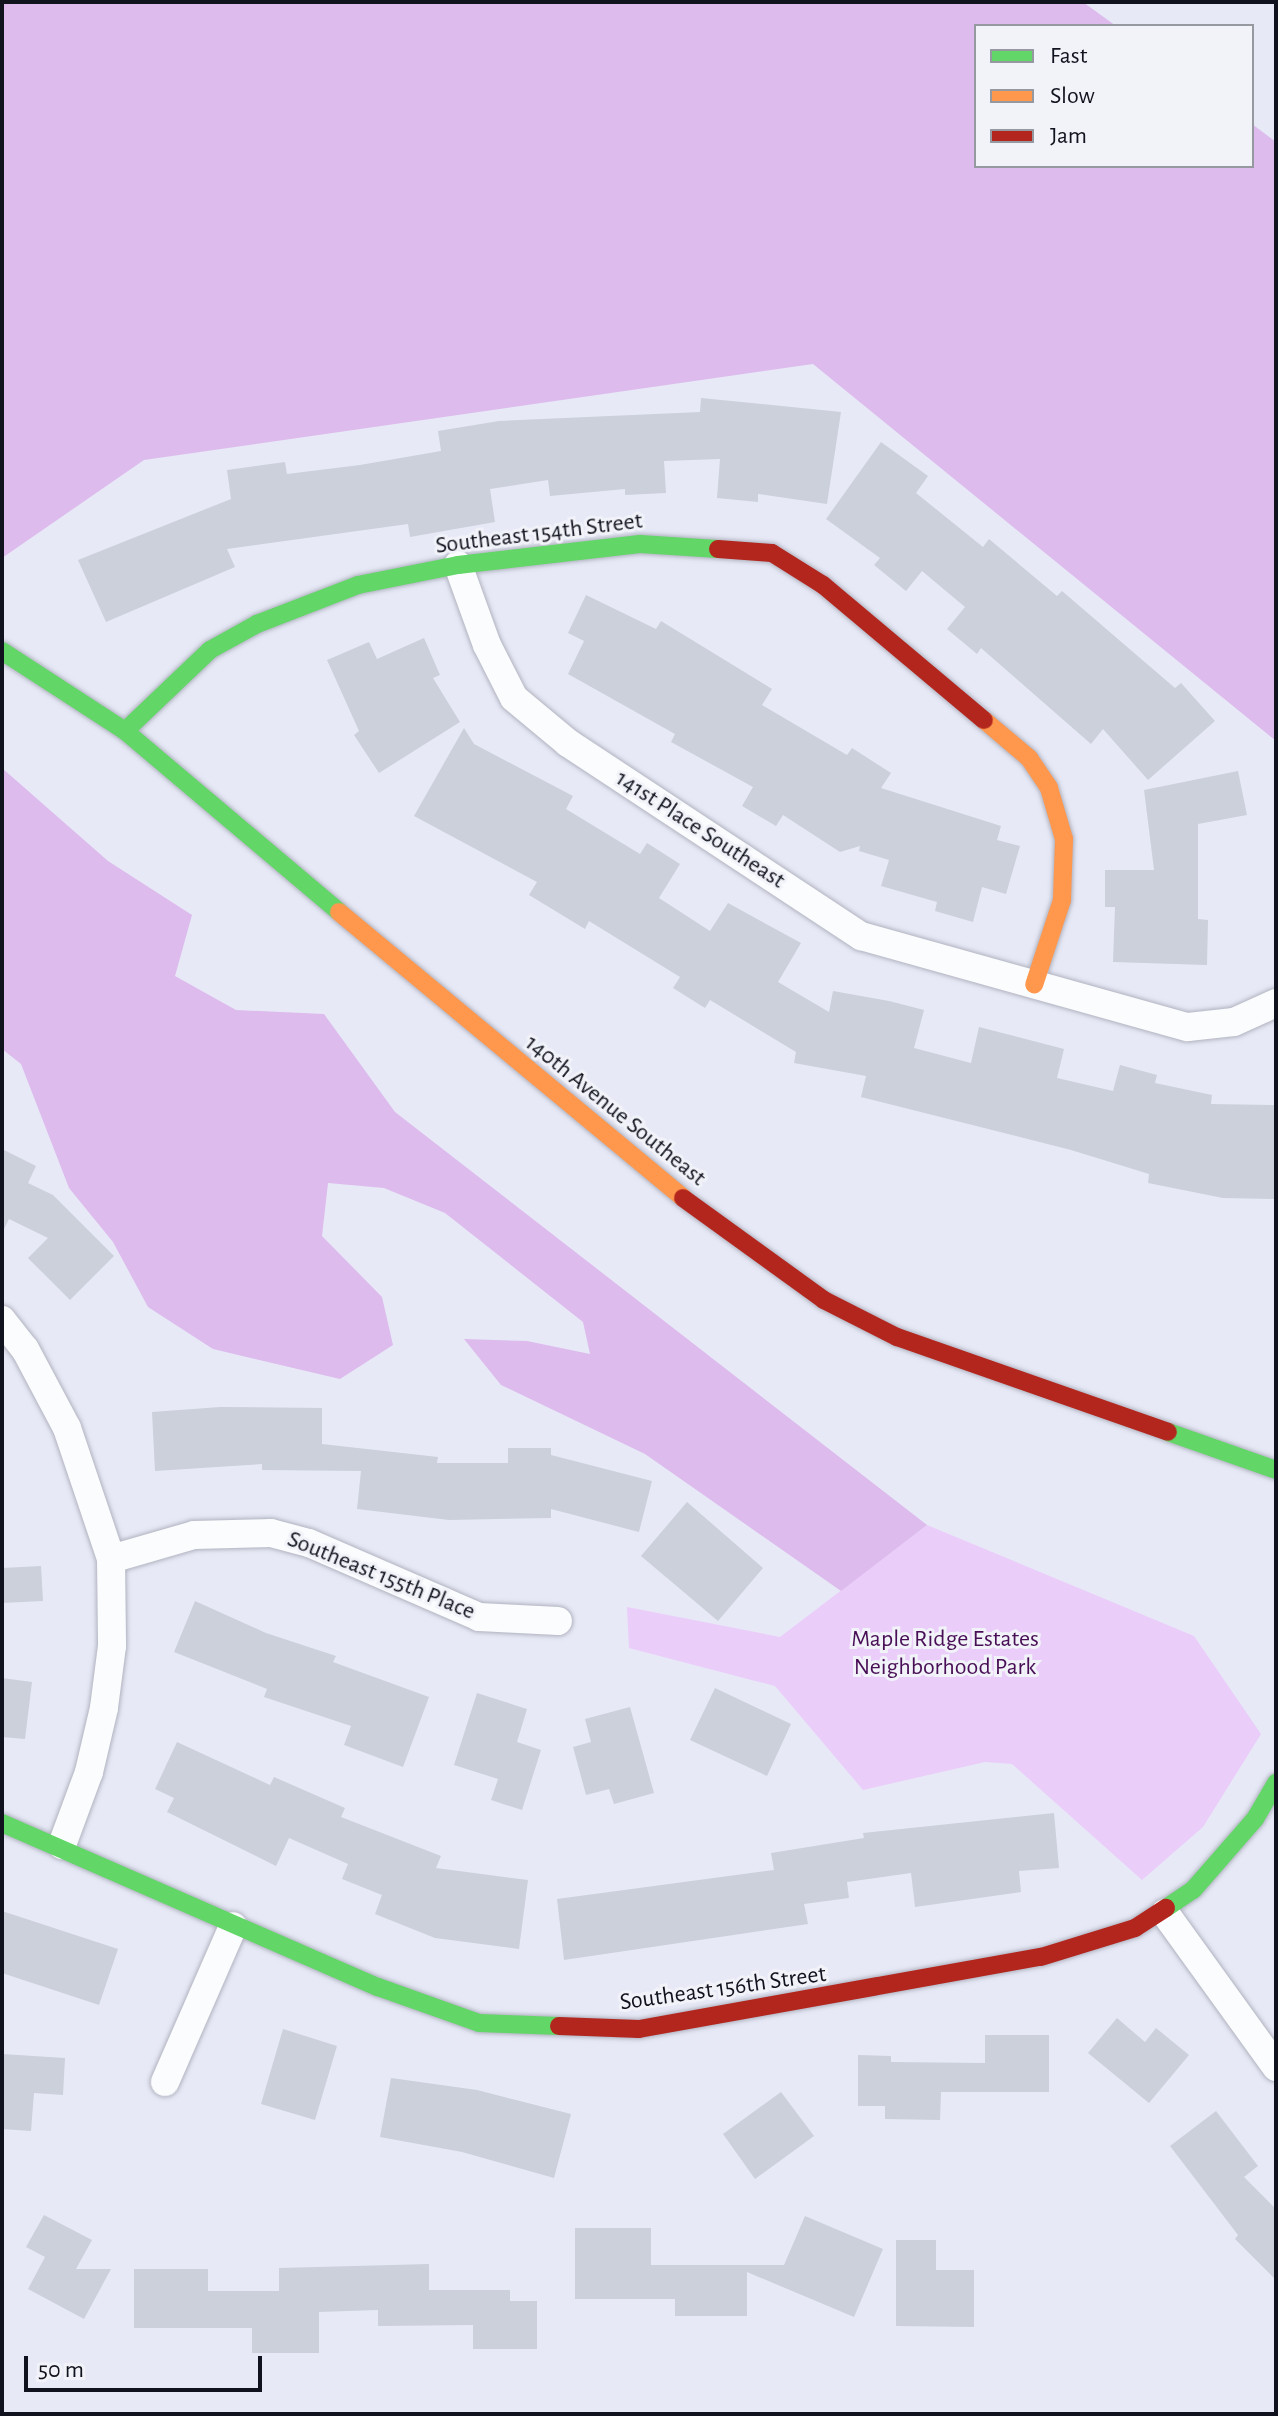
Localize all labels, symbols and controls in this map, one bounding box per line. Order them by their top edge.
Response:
legend [974,24,1254,168]
text: Fast [1050,44,1087,68]
text: Slow [1050,84,1095,108]
text: Jam [1050,124,1087,148]
street label: Southeast 154th Street [434,507,644,561]
street label: 141st Place Southeast [610,765,790,895]
street label: 140th Avenue Southeast [519,1029,711,1193]
street label: Southeast 155th Place [283,1525,479,1627]
park label: Maple Ridge Estates Neighborhood Park [851,1626,1039,1682]
street label: Southeast 156th Street [618,1960,828,2018]
scale bar [28,2340,266,2390]
text: 50 m [38,2358,84,2382]

